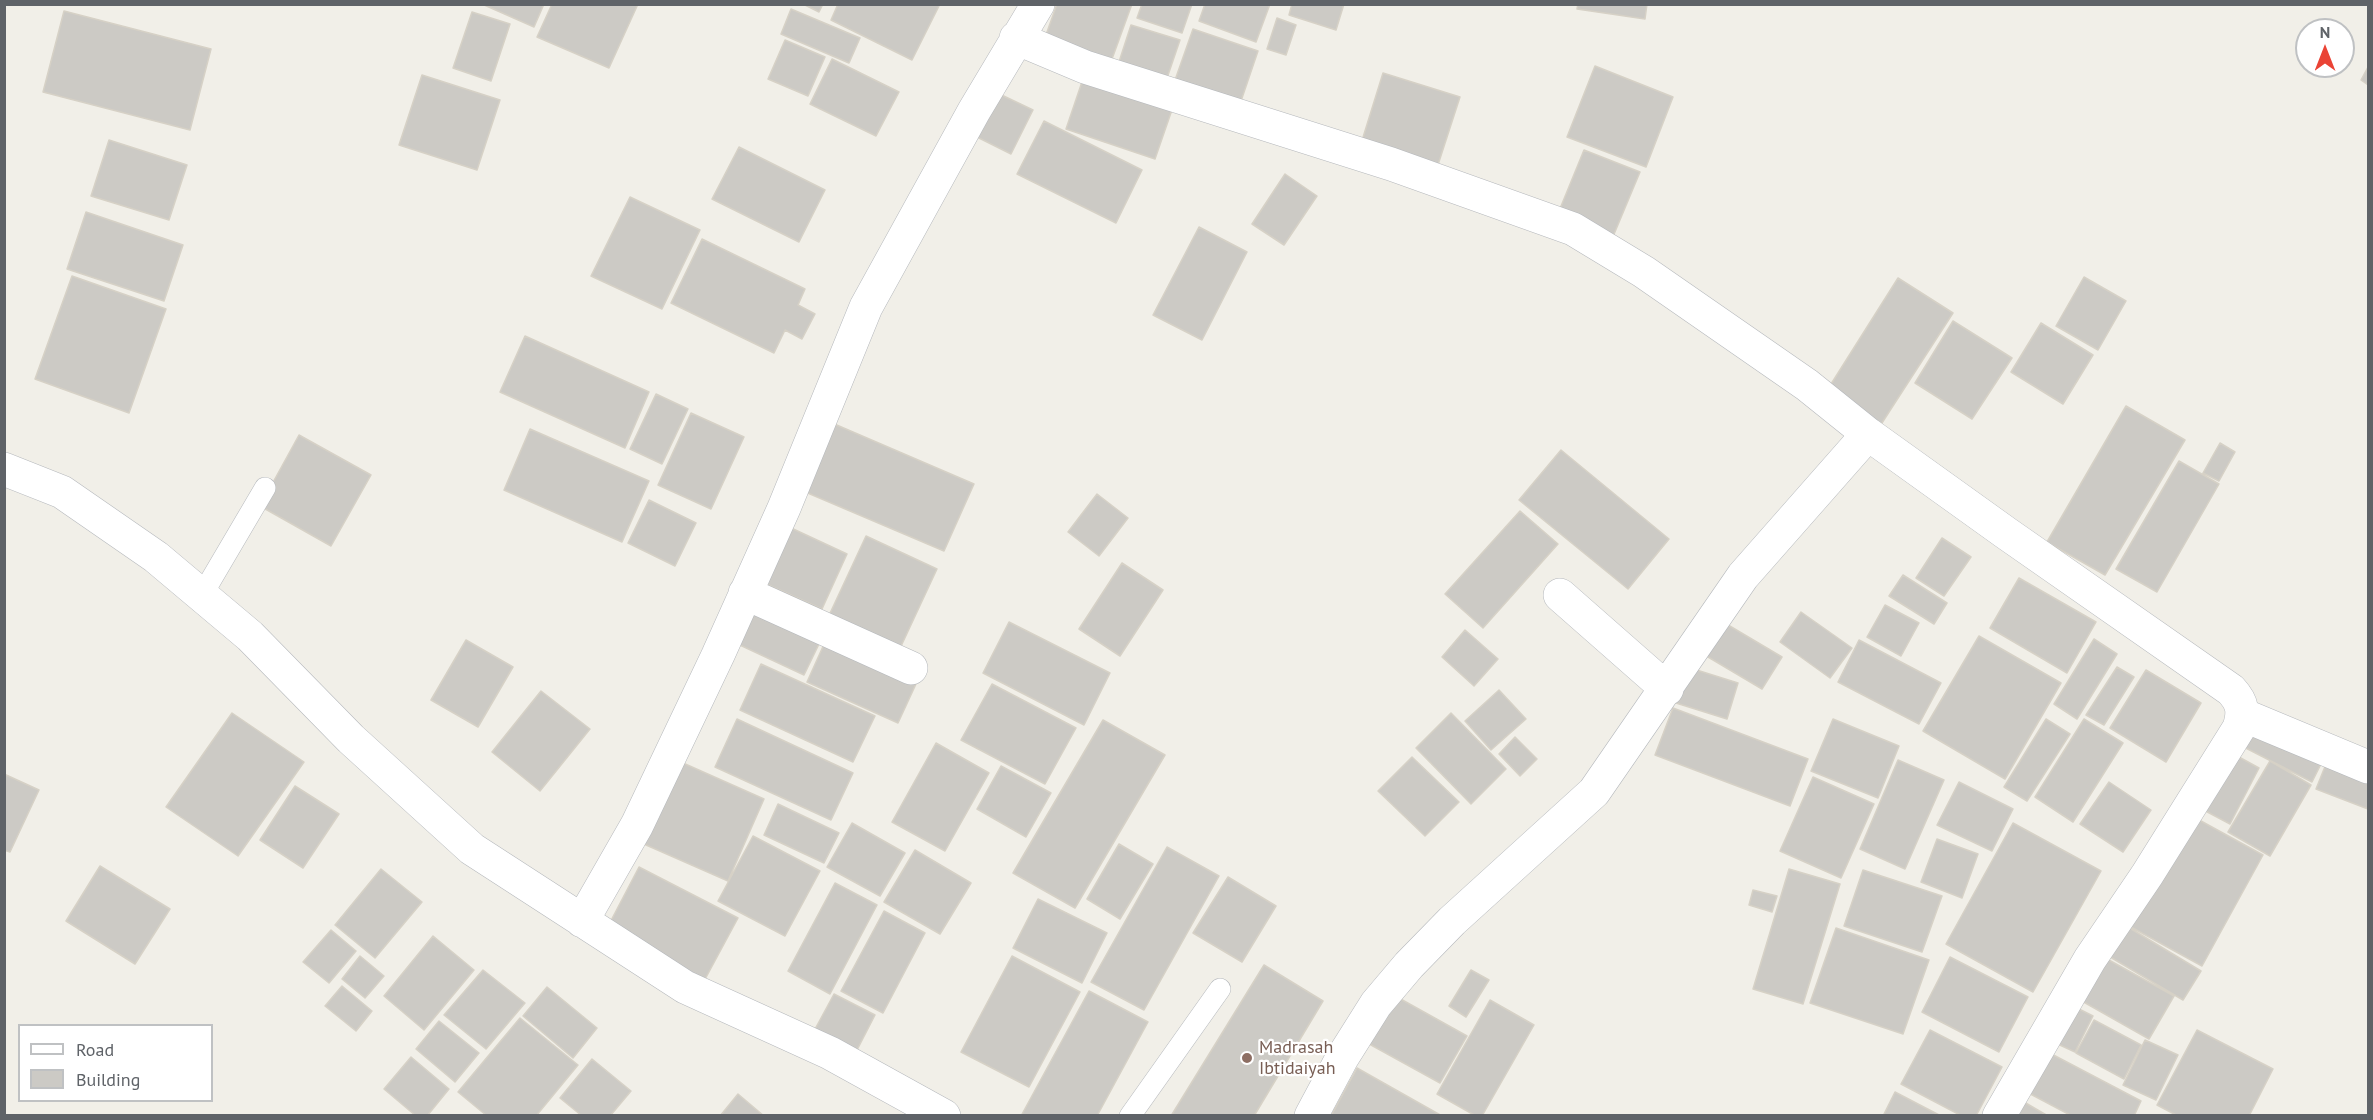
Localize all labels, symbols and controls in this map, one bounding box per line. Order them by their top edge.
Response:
north arrow [2295,18,2355,78]
text: N [2320,22,2330,42]
legend [18,1024,213,1102]
place label: Madrasah Ibtidaiyah [1259,1037,1335,1080]
text: Road [76,1038,114,1061]
marker: Madrasah Ibtidaiyah [1240,1051,1254,1065]
text: Building [76,1068,140,1091]

